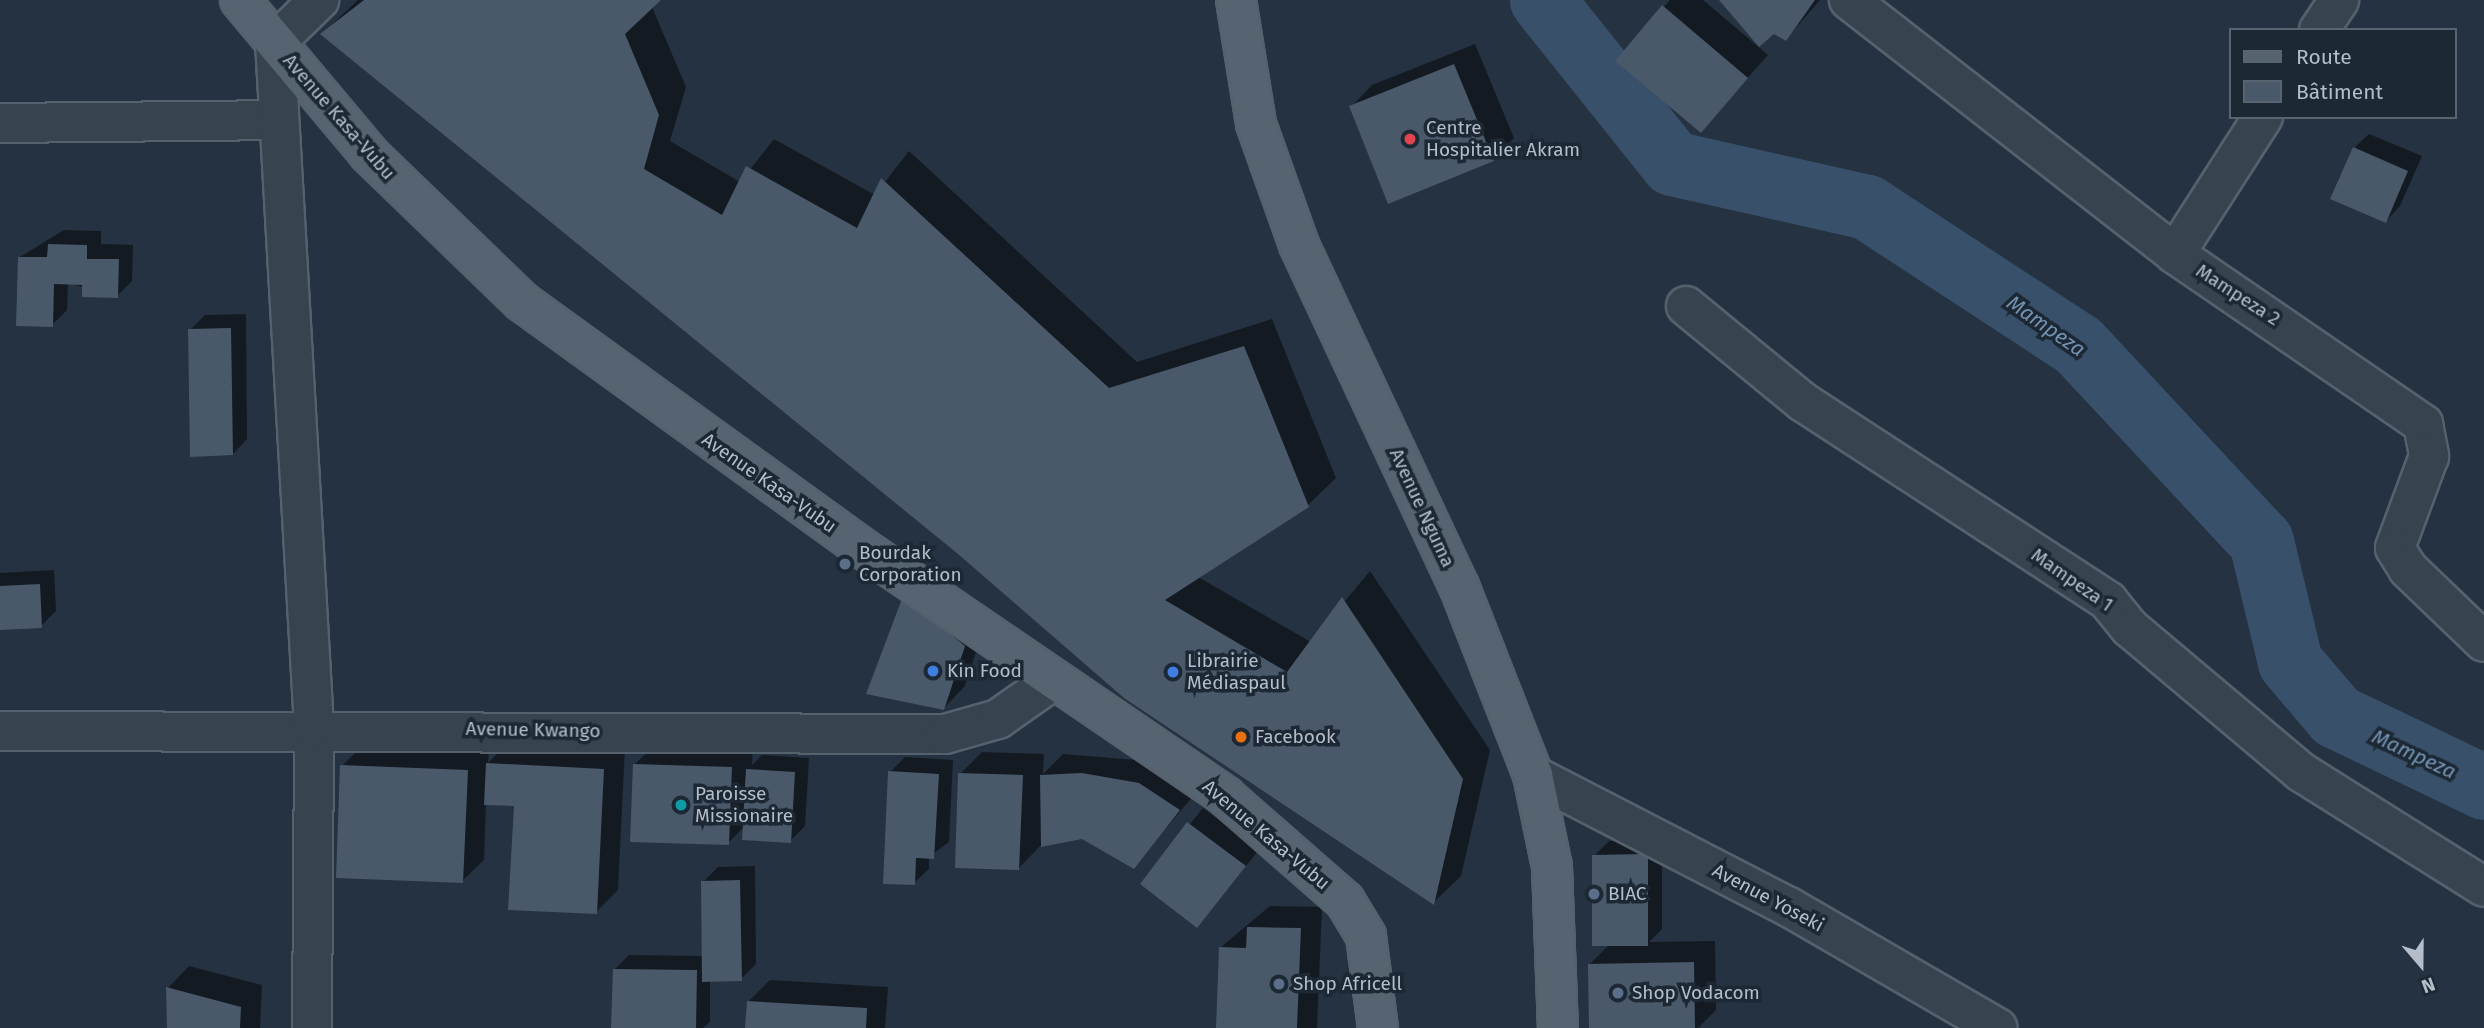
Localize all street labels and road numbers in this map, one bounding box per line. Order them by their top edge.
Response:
street label: Avenue Kasa-Vubu [278,50,400,184]
street label: Mampeza 2 [2192,259,2284,331]
street label: Avenue Kasa-Vubu [697,428,841,538]
street label: Avenue Nguma [1385,445,1459,571]
street label: Mampeza 1 [2027,544,2117,616]
street label: Avenue Kwango [465,717,601,743]
street label: Avenue Kasa-Vubu [1198,775,1334,895]
street label: Avenue Yoseki [1708,859,1828,937]

